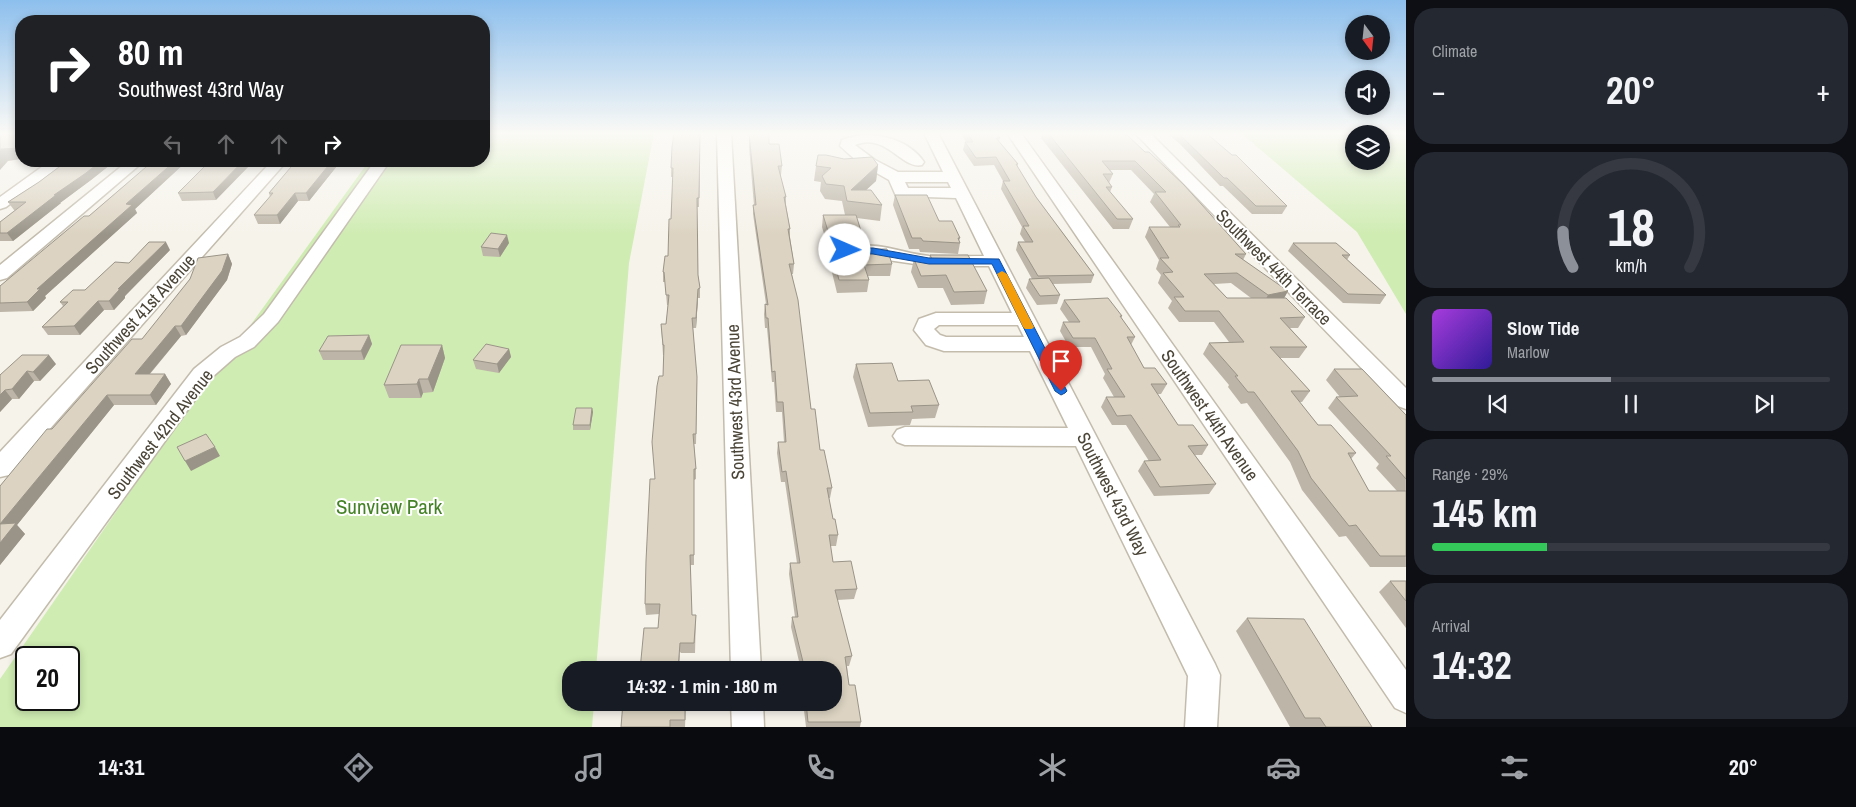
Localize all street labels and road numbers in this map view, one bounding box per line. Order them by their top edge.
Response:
street label: Southwest 44th Terrace [1210,203,1338,331]
street label: Southwest 41st Avenue [79,248,201,380]
street label: Southwest 43rd Avenue [720,324,750,480]
street label: Southwest 44th Avenue [1155,344,1265,486]
street label: Southwest 42nd Avenue [101,364,219,504]
street label: Southwest 43rd Way [1071,428,1155,561]

